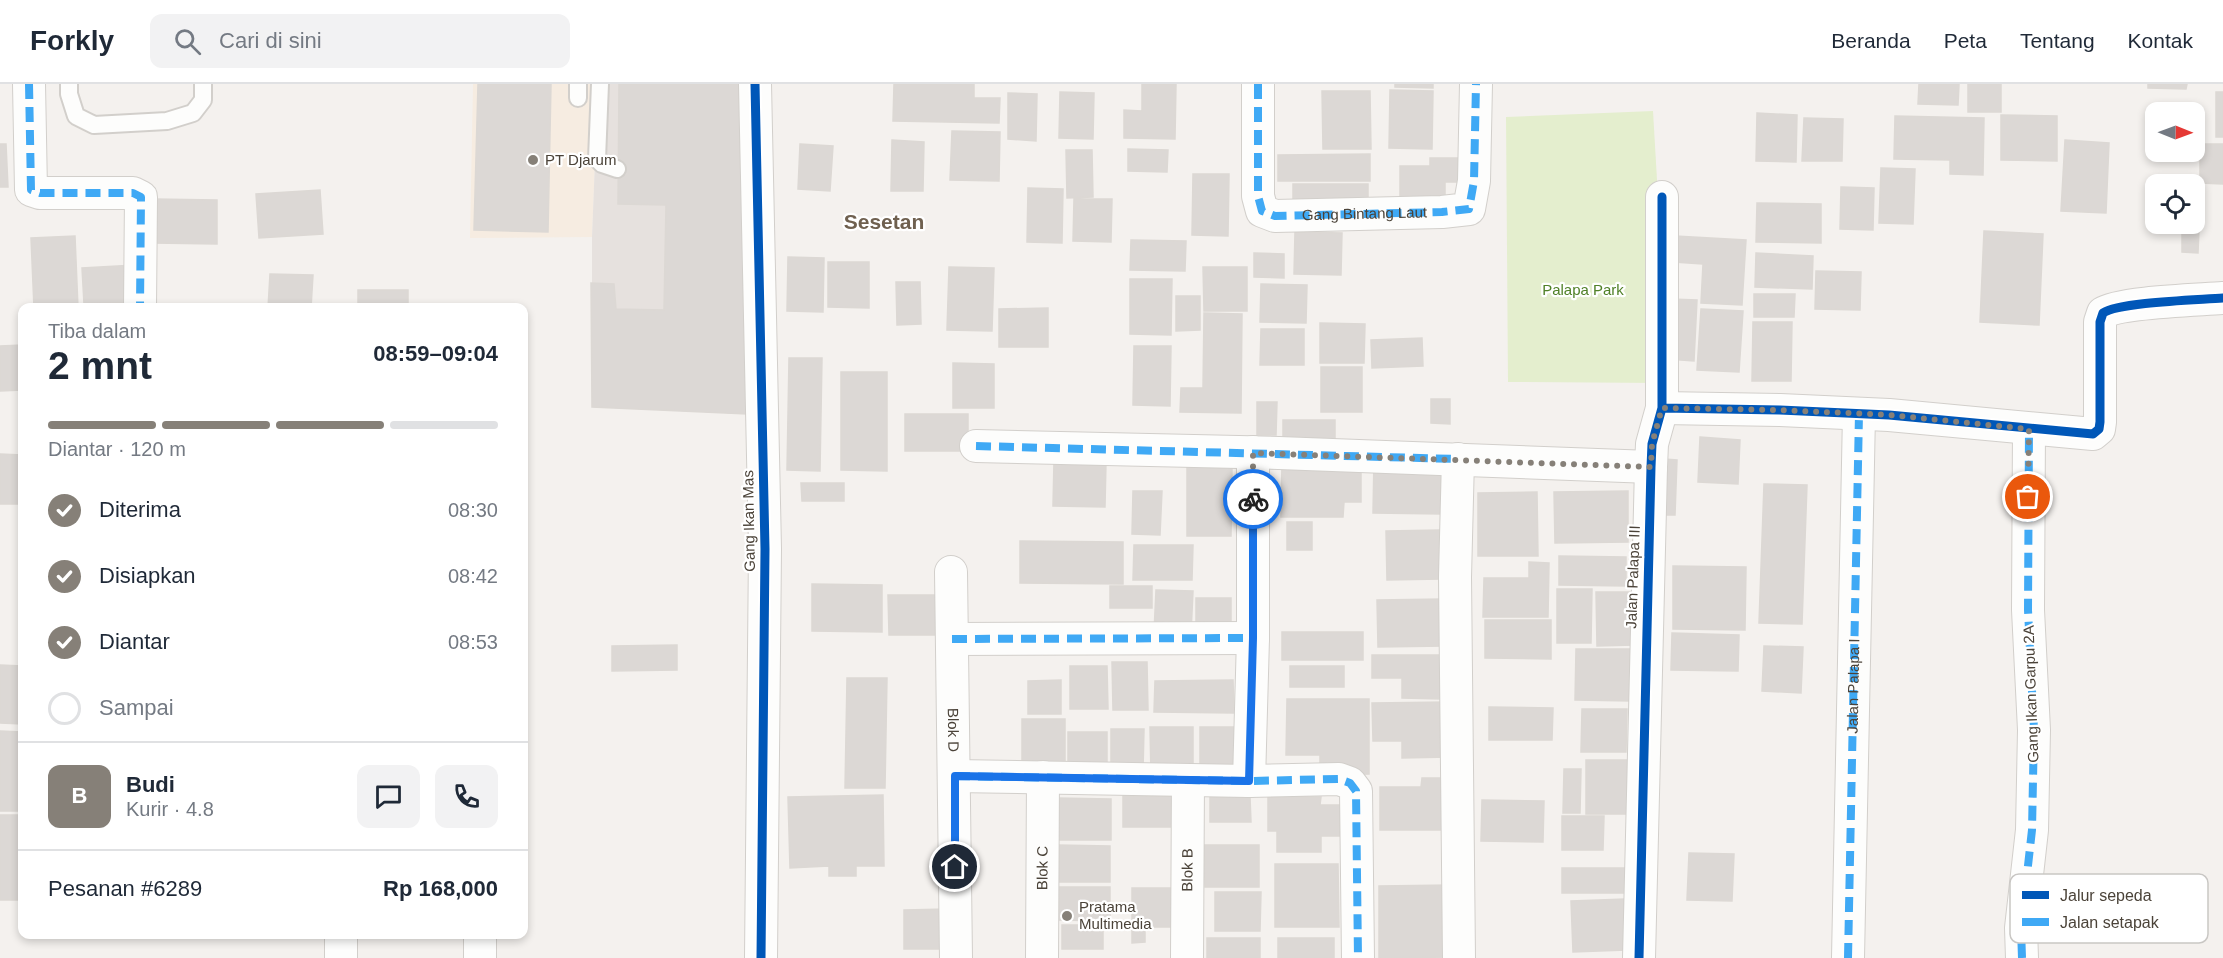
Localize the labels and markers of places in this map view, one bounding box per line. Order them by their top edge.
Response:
place label: PT Djarum [545,151,616,168]
marker: PT Djarum [526,153,540,167]
pin [2002,471,2053,522]
pin [929,841,980,892]
place label: Pratama Multimedia [1079,898,1152,932]
marker: Pratama Multimedia [1060,909,1074,923]

